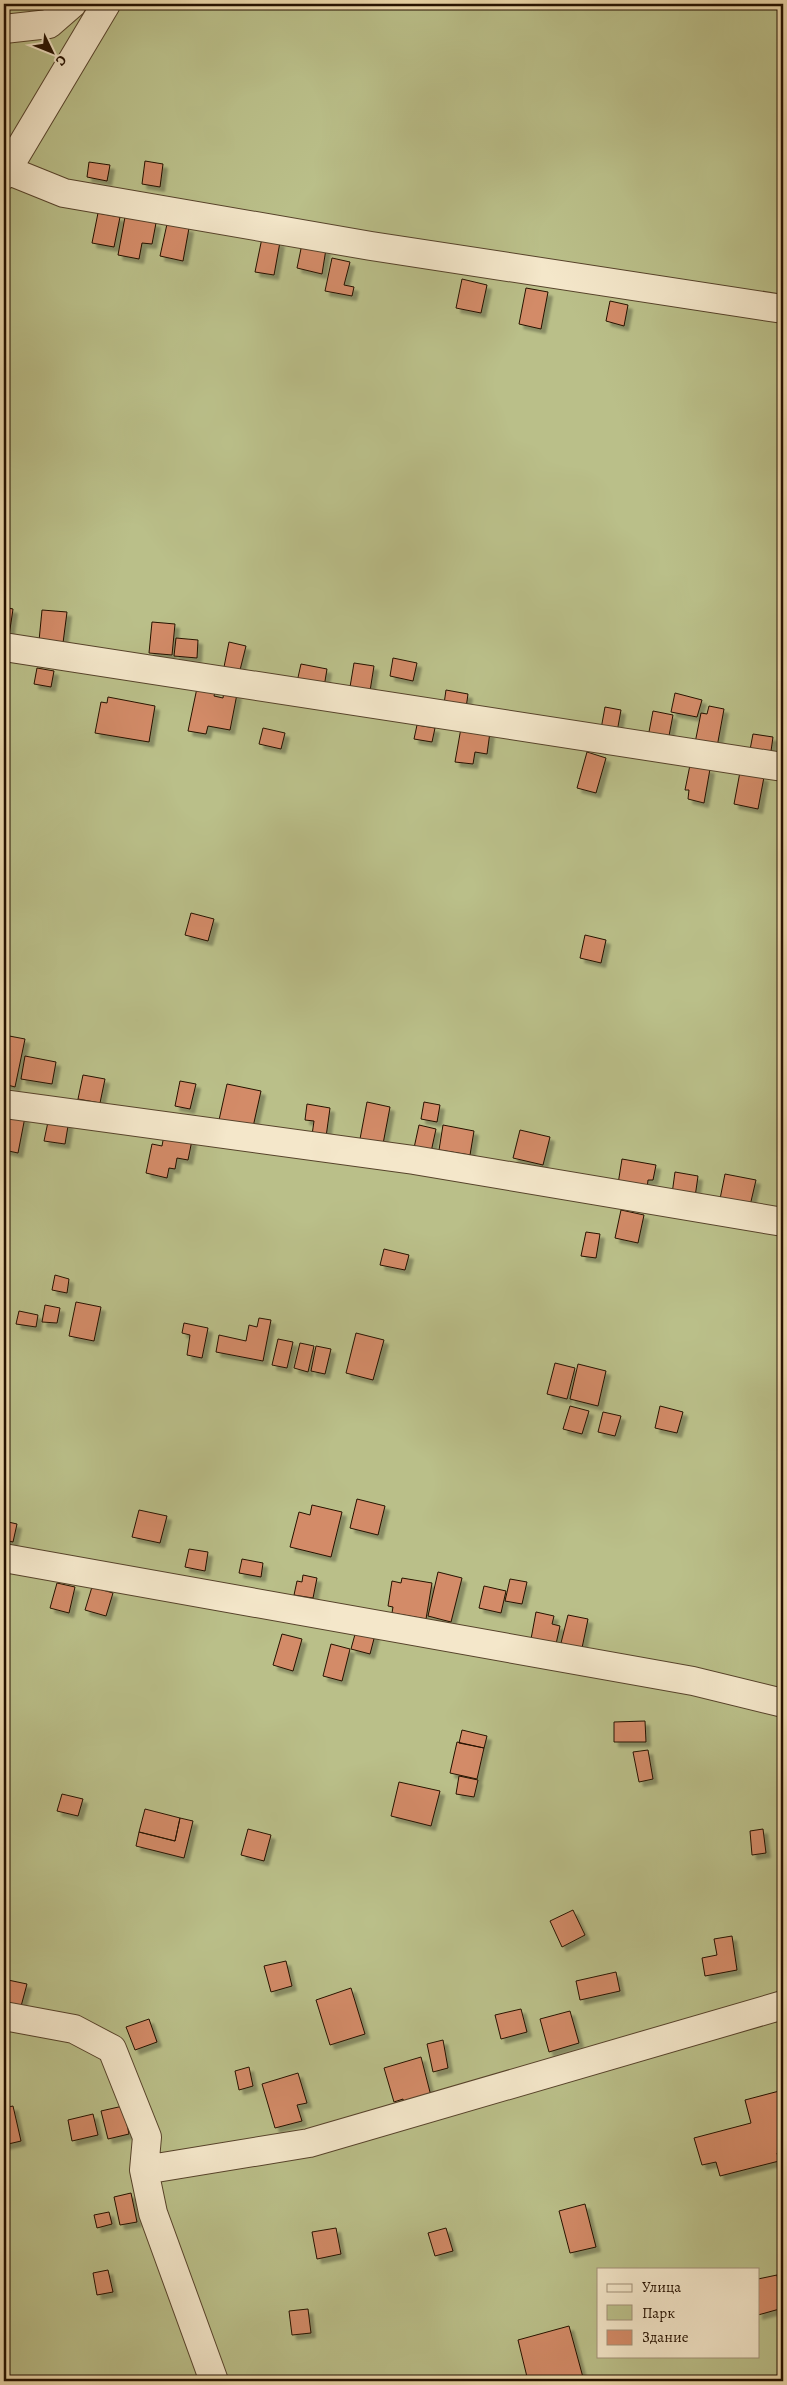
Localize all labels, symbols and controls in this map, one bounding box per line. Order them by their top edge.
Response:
north arrow [28,28,78,78]
text: С [51,51,71,70]
legend [597,2268,760,2358]
text: Улица [642,2277,681,2297]
text: Парк [642,2303,675,2323]
text: Здание [642,2327,689,2347]

